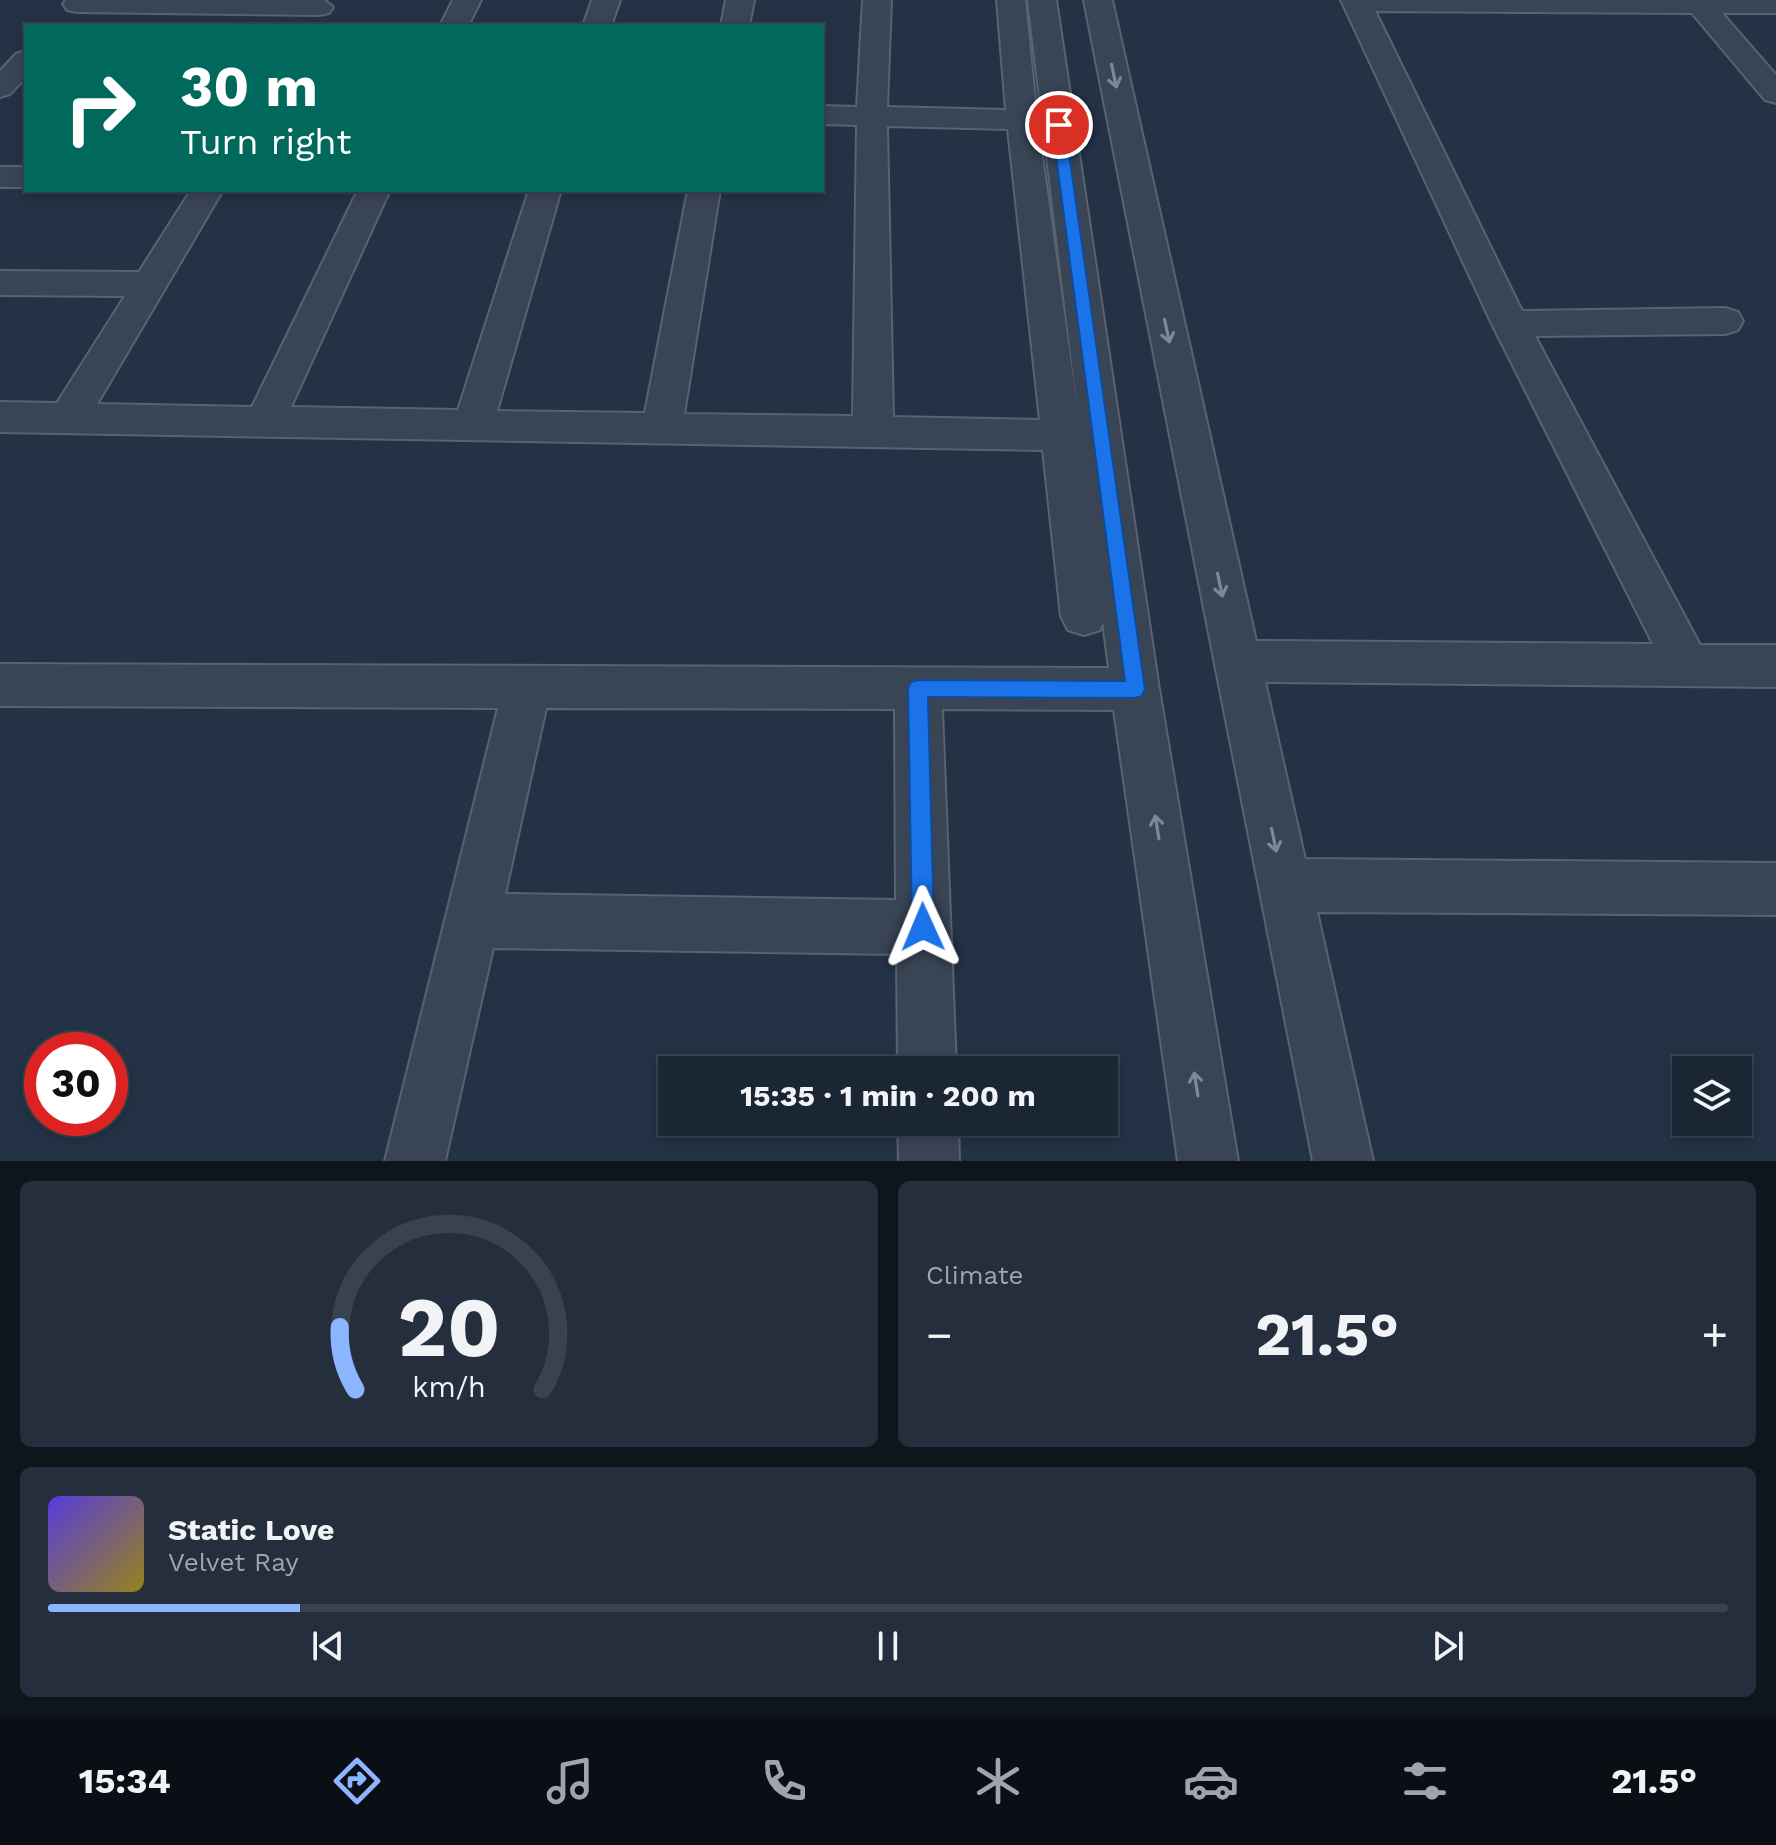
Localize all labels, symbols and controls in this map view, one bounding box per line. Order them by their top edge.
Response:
text: 30 m [180,54,318,120]
icon: right [48,56,152,160]
one-way arrow [1107,63,1122,89]
pin [1025,91,1093,159]
icon: arrive [1037,103,1081,147]
text: Turn right [180,121,351,163]
one-way arrow [1160,318,1175,343]
one-way arrow [1213,572,1228,598]
one-way arrow [1148,815,1163,840]
one-way arrow [1267,826,1282,852]
position arrow [881,885,965,969]
speed limit sign: 30 [24,1032,128,1136]
map controls [1672,1056,1752,1136]
button: layers [1672,1056,1752,1136]
one-way arrow [1188,1072,1203,1097]
text: 15:35 · 1 min · 200 m [740,1078,1036,1113]
text: Climate [926,1260,1024,1290]
text: 20 [397,1279,501,1376]
text: 21.5° [1255,1299,1399,1370]
text: − [926,1309,953,1361]
text: + [1701,1309,1728,1361]
text: km/h [412,1370,486,1404]
text: Static Love [168,1512,334,1547]
text: Velvet Ray [168,1547,299,1577]
icon: previous [306,1624,350,1668]
icon: pause [866,1624,910,1668]
icon: next [1426,1624,1470,1668]
icon: directions [329,1753,385,1809]
icon: music [542,1753,598,1809]
icon: phone [756,1753,812,1809]
icon: climate [970,1753,1026,1809]
icon: car [1183,1753,1239,1809]
icon: filters [1397,1753,1453,1809]
text: 15:34 [79,1760,171,1802]
text: 21.5° [1611,1760,1697,1802]

